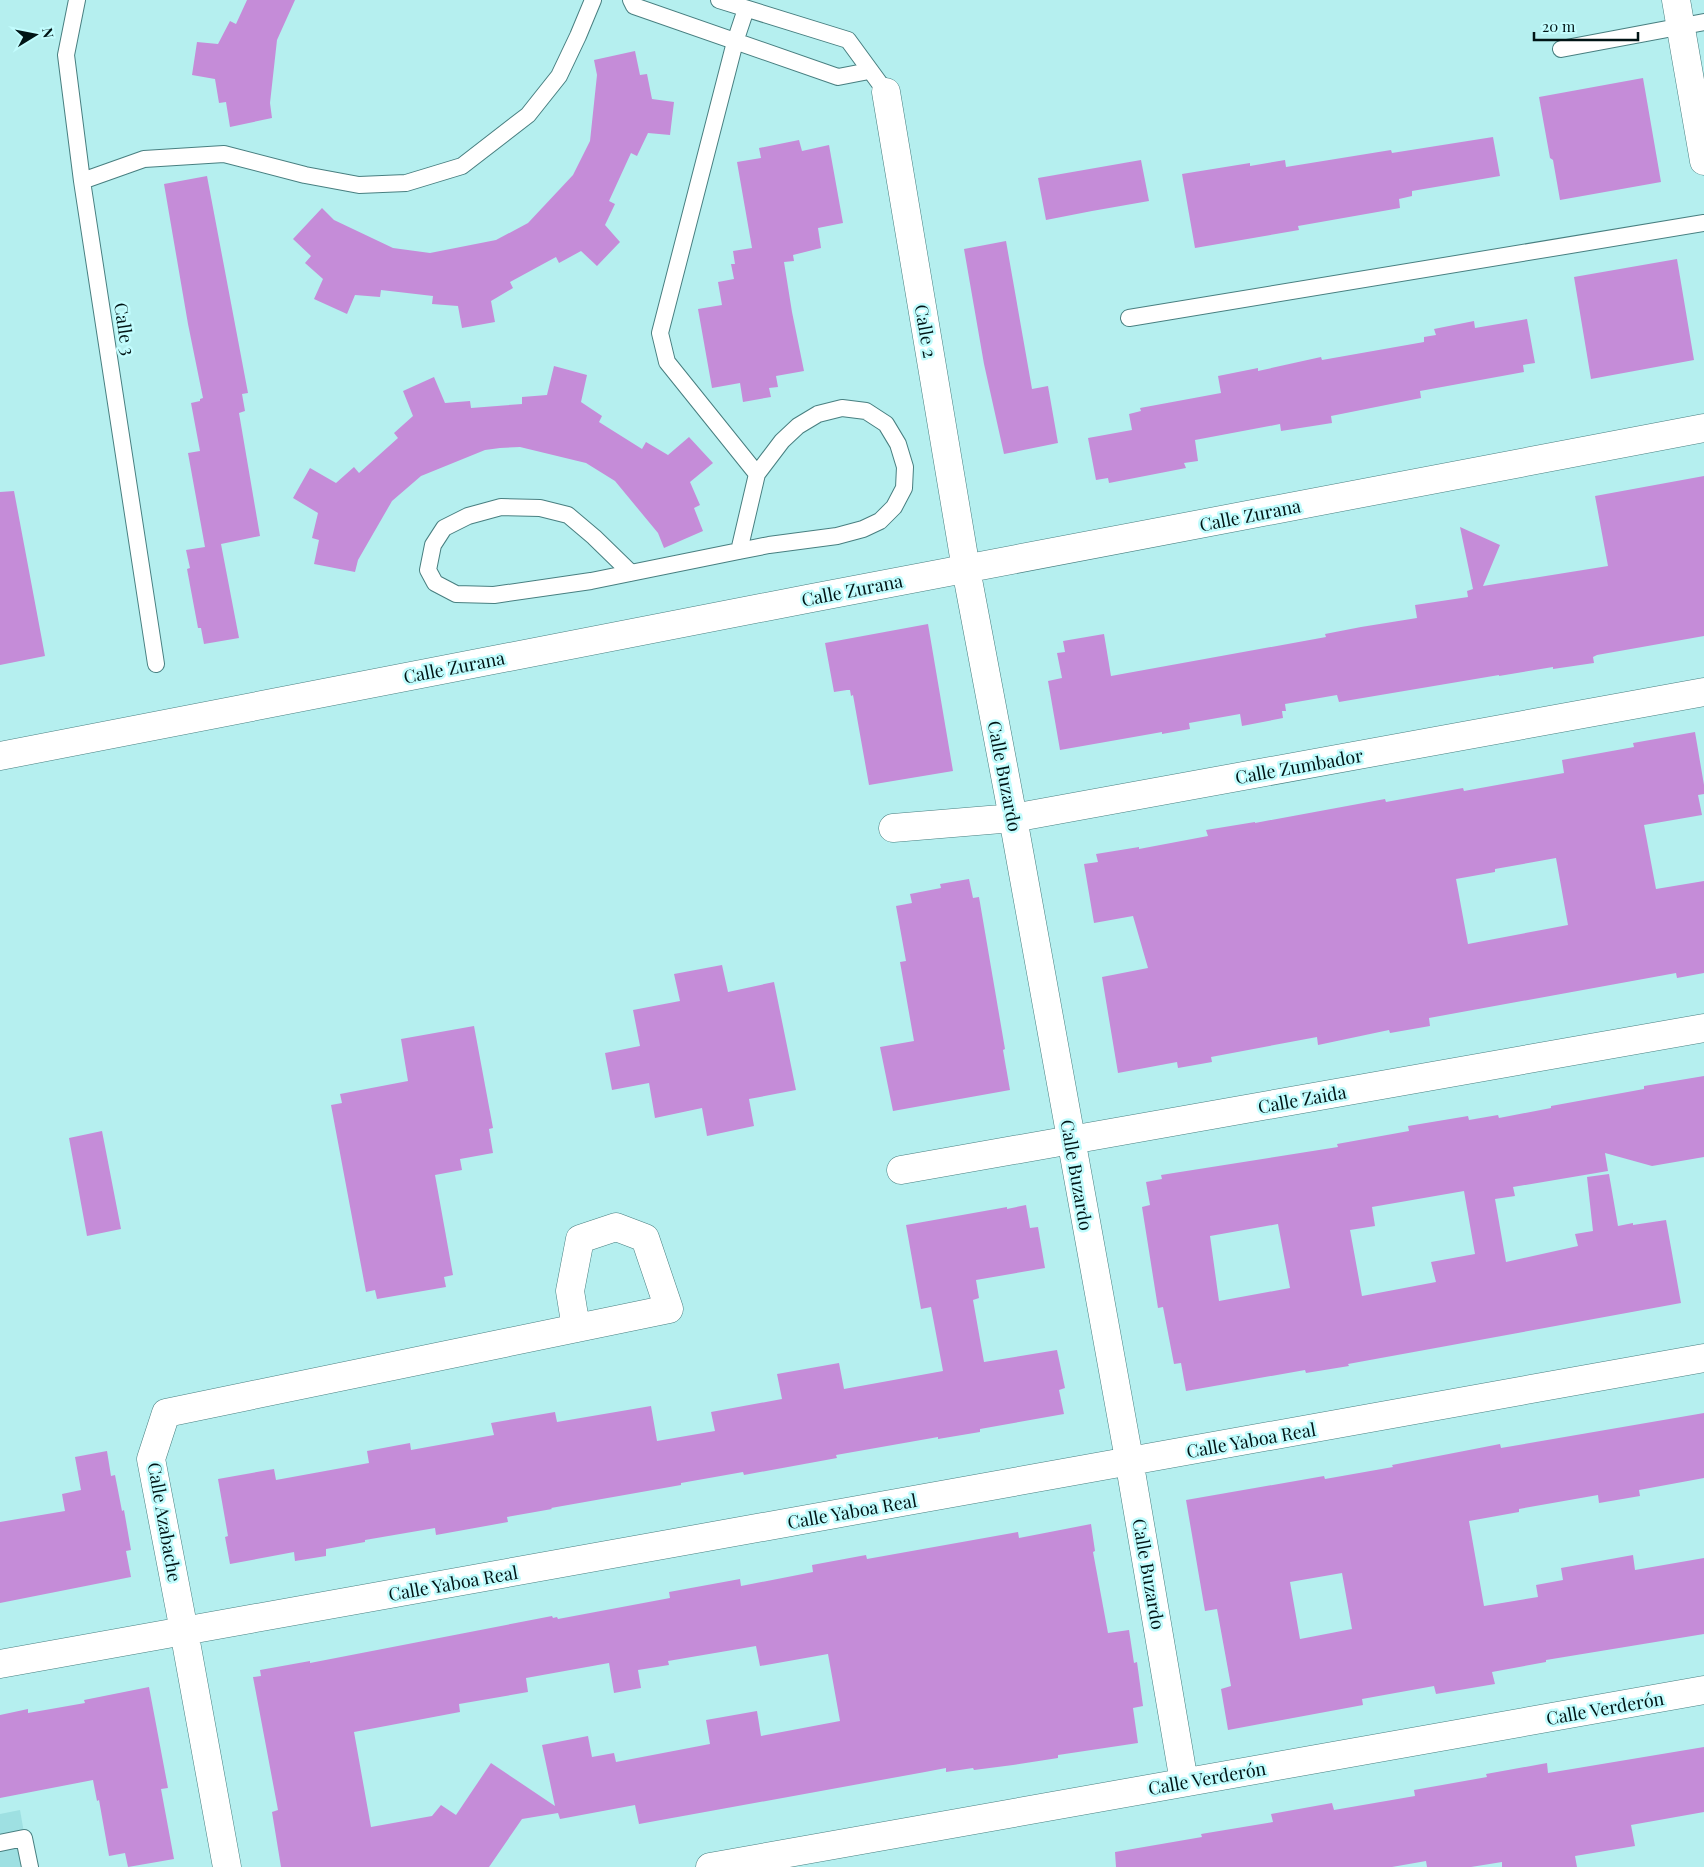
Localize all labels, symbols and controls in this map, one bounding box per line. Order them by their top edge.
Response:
north arrow [10,10,60,60]
scale bar [1534,10,1638,42]
text: 20 m [1542,16,1576,36]
text: N [38,26,59,39]
street label: Calle 3 [109,301,141,357]
street label: Calle 2 [910,302,942,360]
street label: Calle Zurana [1197,493,1303,537]
street label: Calle Zurana [799,568,905,612]
street label: Calle Zurana [401,645,507,689]
street label: Calle Buzardo [983,719,1028,834]
street label: Calle Zumbador [1233,743,1365,789]
street label: Calle Zaida [1256,1079,1348,1119]
street label: Calle Buzardo [1055,1118,1099,1232]
street label: Calle Yaboa Real [1184,1417,1318,1463]
street label: Calle Azabache [143,1460,187,1584]
street label: Calle Yaboa Real [785,1488,919,1534]
street label: Calle Buzardo [1127,1517,1171,1631]
street label: Calle Yaboa Real [386,1560,520,1606]
street label: Calle Verderón [1544,1686,1666,1730]
street label: Calle Verderón [1146,1756,1268,1800]

